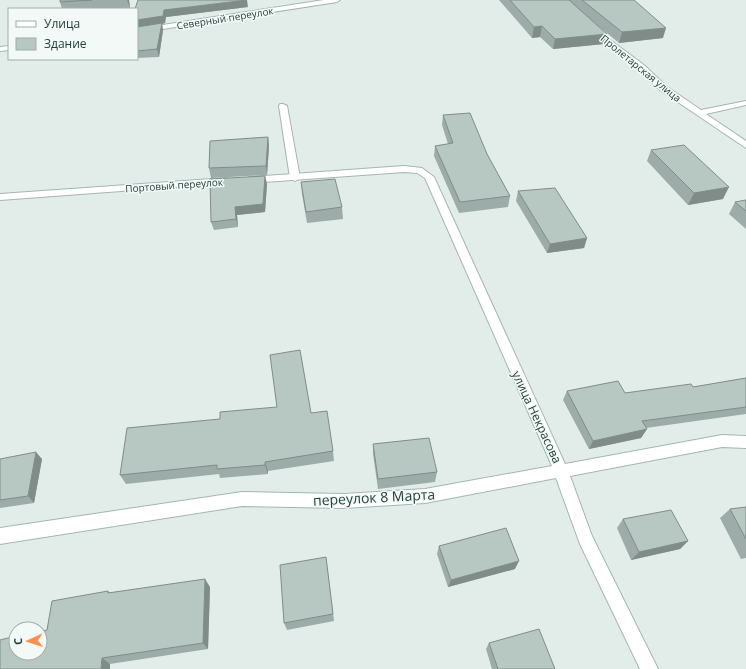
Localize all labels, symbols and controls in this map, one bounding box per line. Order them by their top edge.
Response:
street label: Северный переулок [176,3,275,33]
legend [8,8,138,60]
text: Улица [44,15,80,32]
street label: Пролетарская улица [598,31,684,105]
text: Здание [44,35,87,52]
street label: Портовый переулок [125,175,224,195]
street label: улица Некрасова [508,368,566,466]
street label: переулок 8 Марта [312,484,436,510]
north arrow [8,621,48,661]
text: С [10,638,25,645]

